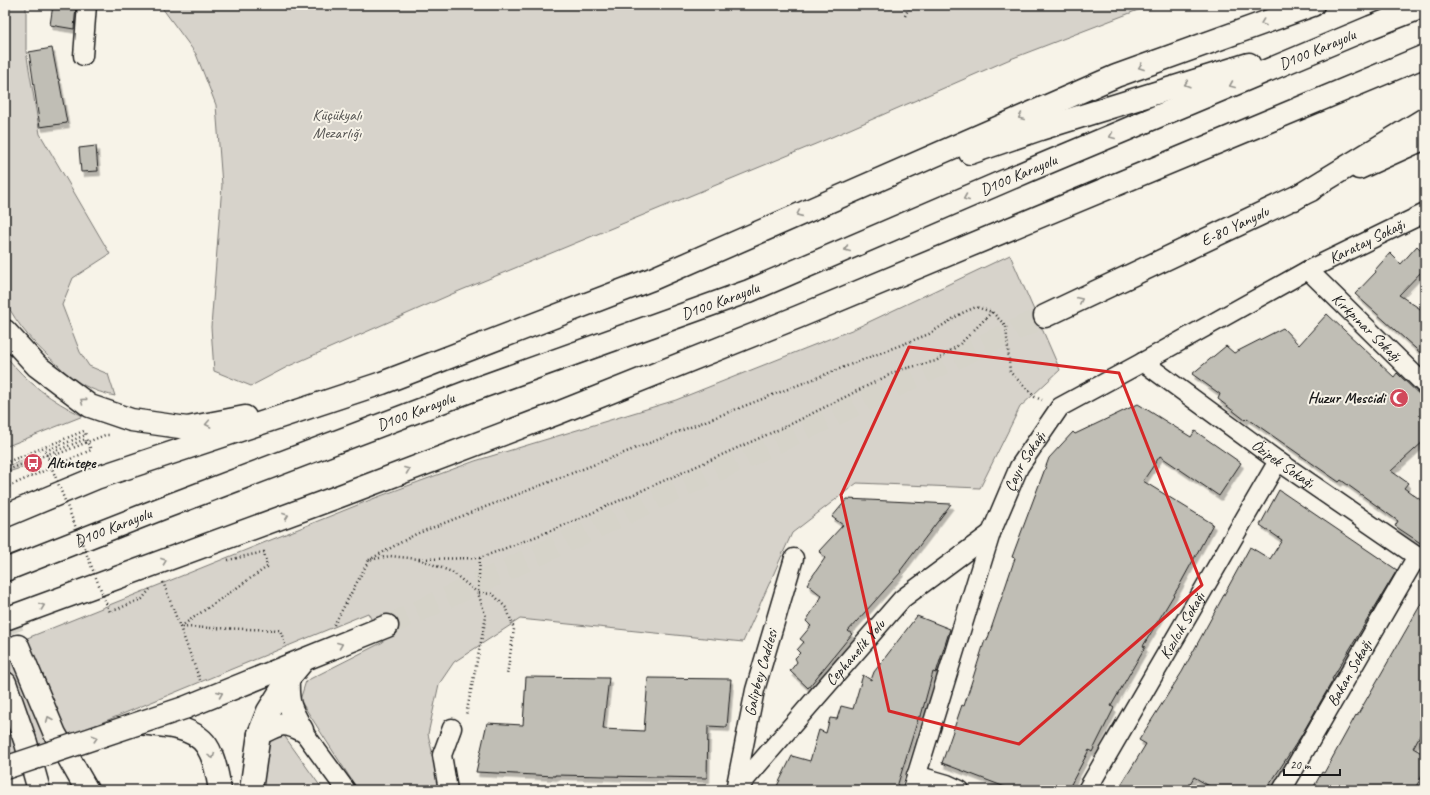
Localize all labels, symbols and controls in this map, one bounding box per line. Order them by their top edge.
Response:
one-way arrow [1260,18,1267,27]
street label: D100 Karayolu [1276,24,1359,74]
one-way arrow [1137,62,1144,71]
one-way arrow [1183,79,1190,88]
one-way arrow [1228,81,1235,89]
park label: Küçükyalı Mezarlığı [312,105,363,143]
one-way arrow [1017,112,1025,120]
one-way arrow [1108,131,1115,139]
street label: D100 Karayolu [977,150,1061,200]
one-way arrow [963,193,970,201]
street label: E-80 Yanyolu [1198,201,1273,251]
one-way arrow [796,209,803,217]
street label: Karatay Sokağı [1326,214,1409,268]
one-way arrow [844,244,852,252]
street label: D100 Karayolu [679,277,763,324]
street label: Kırkpınar Sokağı [1327,289,1406,367]
one-way arrow [1076,297,1083,305]
mosque icon: Huzur Mescidi [1388,387,1410,409]
street label: D100 Karayolu [374,388,458,435]
place label: Huzur Mescidi [1308,388,1387,408]
one-way arrow [80,398,87,405]
one-way arrow [205,419,211,427]
street label: Çayır Sokağı [1000,427,1051,495]
street label: Özipek Sokağı [1248,435,1319,493]
bus stop icon: Altıntepe [22,452,44,474]
place label: Altıntepe [47,453,97,473]
one-way arrow [404,467,411,475]
street label: D100 Karayolu [72,503,155,552]
one-way arrow [282,512,289,521]
one-way arrow [160,557,167,565]
street label: Kızılcık Sokağı [1155,588,1210,663]
one-way arrow [38,602,45,610]
street label: Cephanelik Yolu [821,614,890,690]
street label: Galipbey Caddesi [740,625,783,718]
street label: Bakan Sokağı [1322,635,1377,710]
one-way arrow [337,641,344,649]
one-way arrow [216,690,223,698]
one-way arrow [45,716,53,723]
one-way arrow [91,734,98,743]
scale bar [1284,751,1340,777]
one-way arrow [207,753,215,760]
text: 20 m [1290,757,1312,773]

